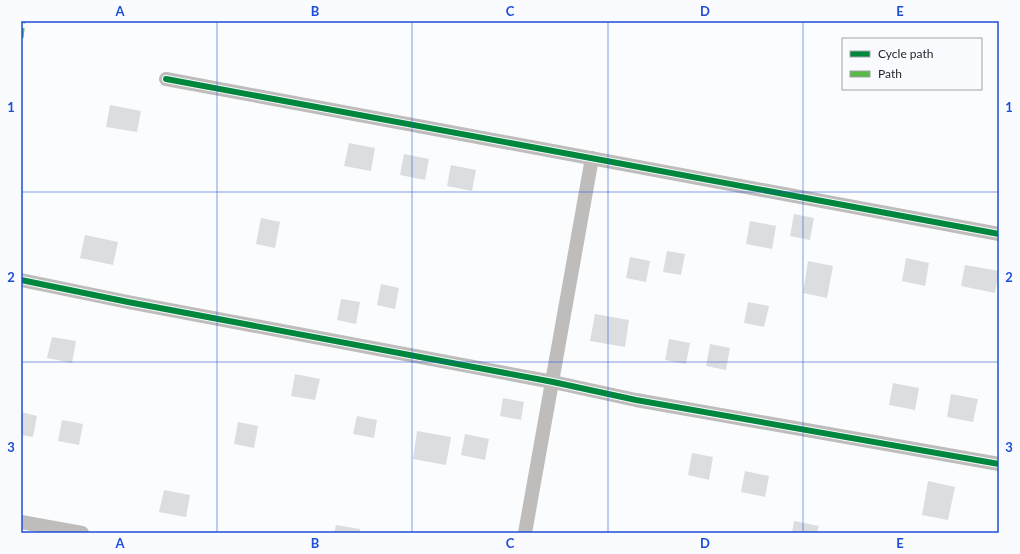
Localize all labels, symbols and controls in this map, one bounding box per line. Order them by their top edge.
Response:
text: A [114,3,125,19]
text: B [311,3,320,19]
text: C [506,3,515,19]
text: D [700,3,710,19]
text: E [896,3,904,19]
legend [842,38,982,90]
text: Cycle path [878,46,933,61]
text: Path [878,66,902,81]
text: 1 [7,99,15,115]
text: 1 [1005,99,1013,115]
text: 2 [7,269,15,285]
text: 2 [1005,269,1013,285]
text: 3 [7,439,15,455]
text: 3 [1005,439,1013,455]
text: A [114,535,125,551]
text: B [311,535,320,551]
text: C [506,535,515,551]
text: D [700,535,710,551]
text: E [896,535,904,551]

